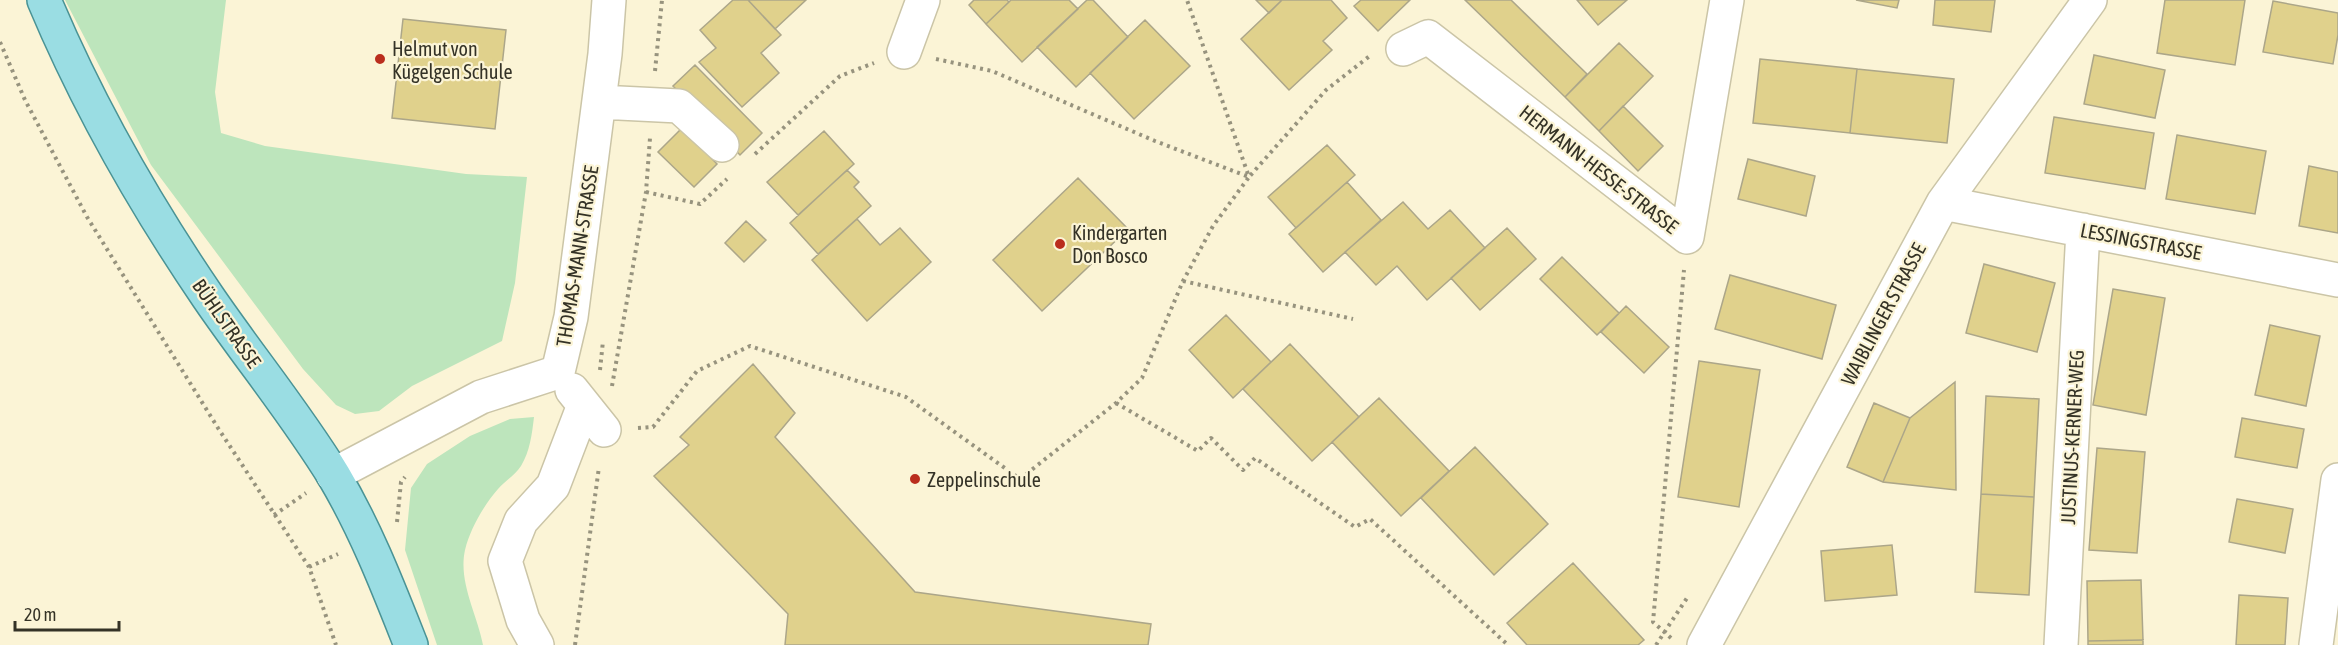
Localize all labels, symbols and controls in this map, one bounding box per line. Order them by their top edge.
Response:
place label: Helmut von Kügelgen Schule [392,37,513,83]
marker: Helmut von Kügelgen Schule [373,52,387,66]
street label: HERMANN-HESSE-STRASSE [1515,100,1683,238]
street label: THOMAS-MANN-STRASSE [551,163,603,348]
street label: LESSINGSTRASSE [2078,218,2204,264]
place label: Kindergarten Don Bosco [1072,221,1168,267]
marker: Kindergarten Don Bosco [1053,237,1067,251]
street label: WAIBLINGER STRASSE [1836,239,1930,389]
street label: BÜHLSTRASSE [188,274,266,372]
street label: JUSTINUS-KERNER-WEG [2056,349,2088,525]
place label: Zeppelinschule [927,468,1041,491]
marker: Zeppelinschule [908,472,922,486]
scale bar [15,594,118,632]
text: 20 m [24,604,56,625]

